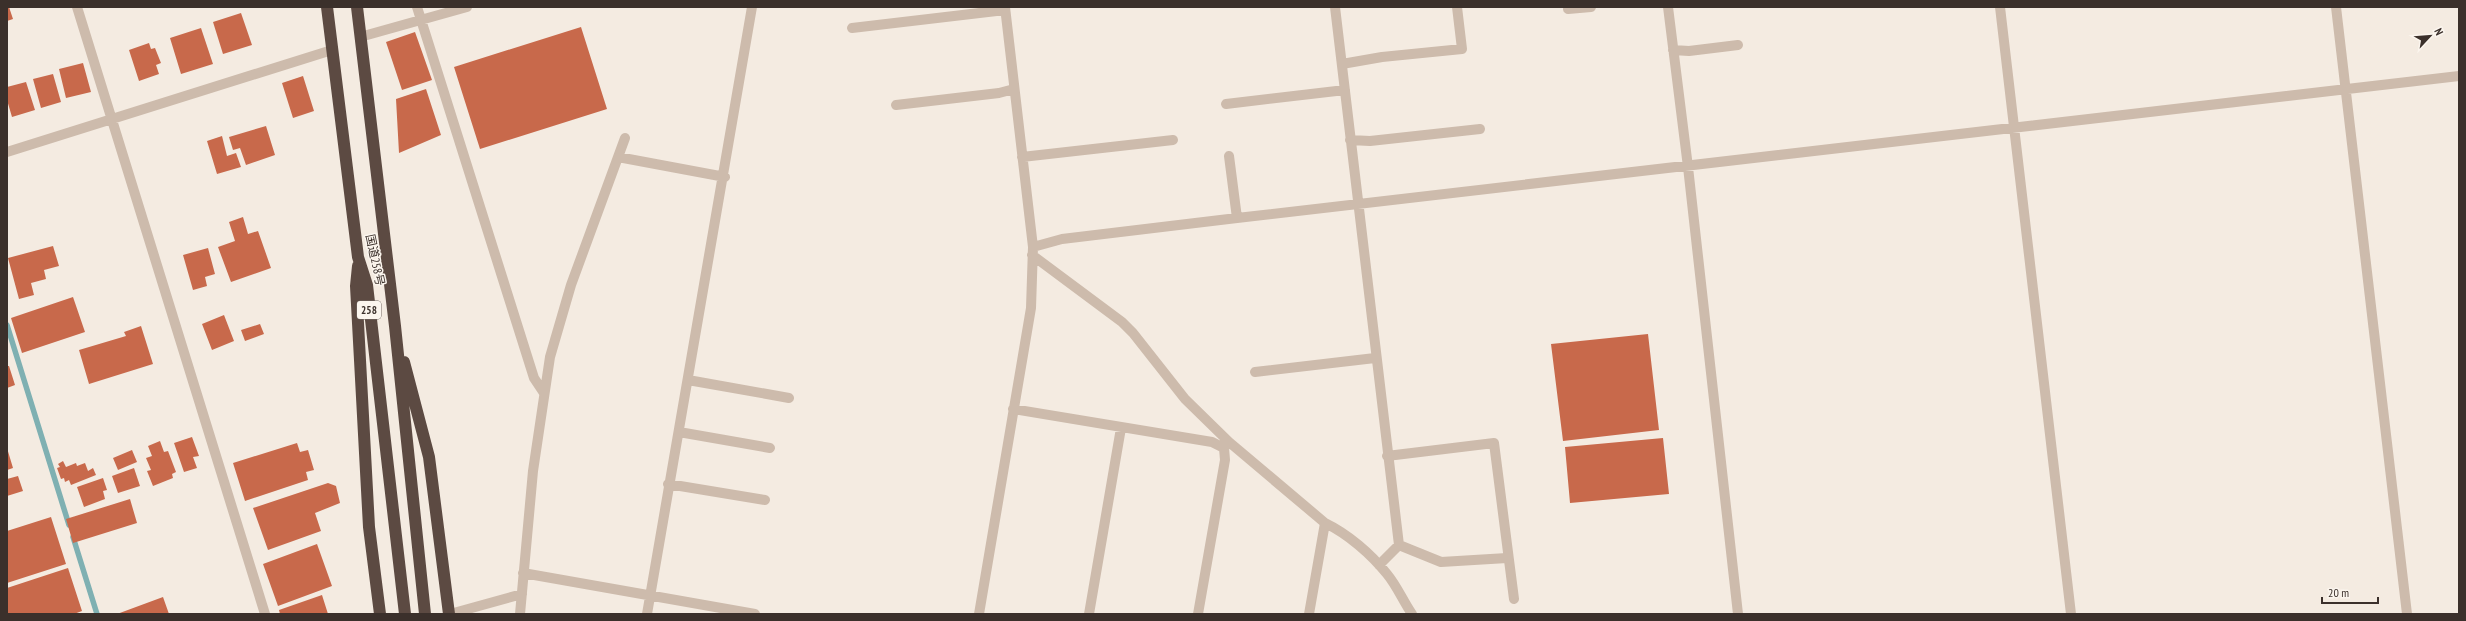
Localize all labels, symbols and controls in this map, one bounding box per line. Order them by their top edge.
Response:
north arrow [2410,16,2450,56]
text: N [2431,26,2447,37]
street label: 国道258号 [363,233,388,287]
road number: 258 [357,301,381,319]
scale bar [2322,579,2378,605]
text: 20 m [2328,585,2349,600]

